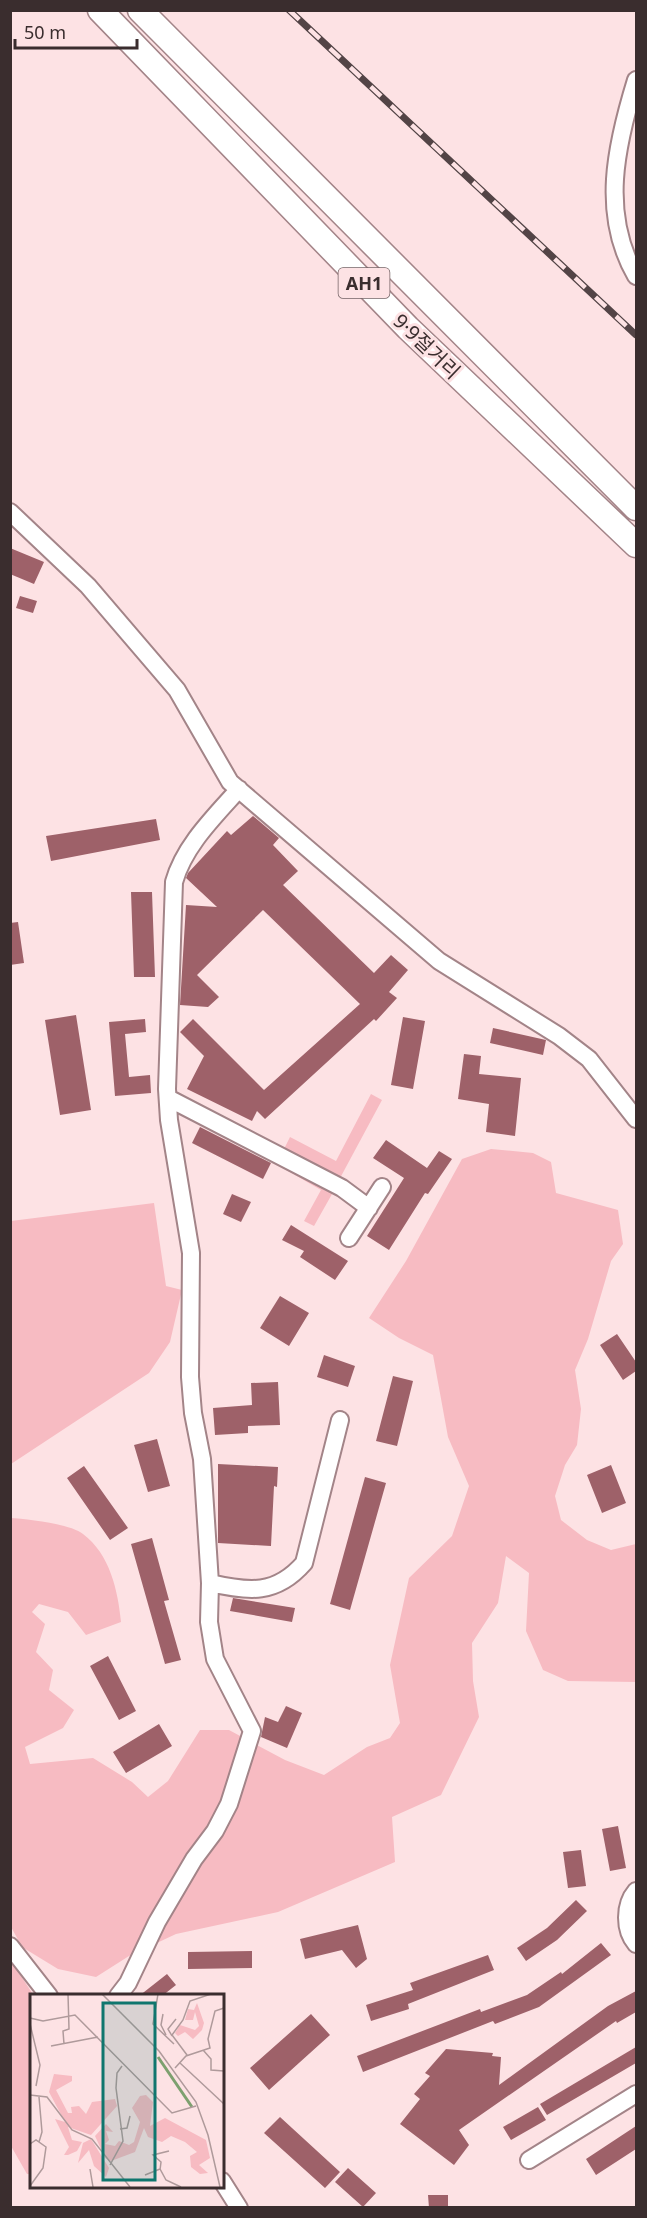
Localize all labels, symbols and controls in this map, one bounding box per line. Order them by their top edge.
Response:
scale bar [15,12,136,50]
text: 50 m [24,20,66,44]
road number: AH1 [338,268,389,298]
street label: 9·9절거리 [388,307,466,385]
inset map [30,1994,224,2188]

